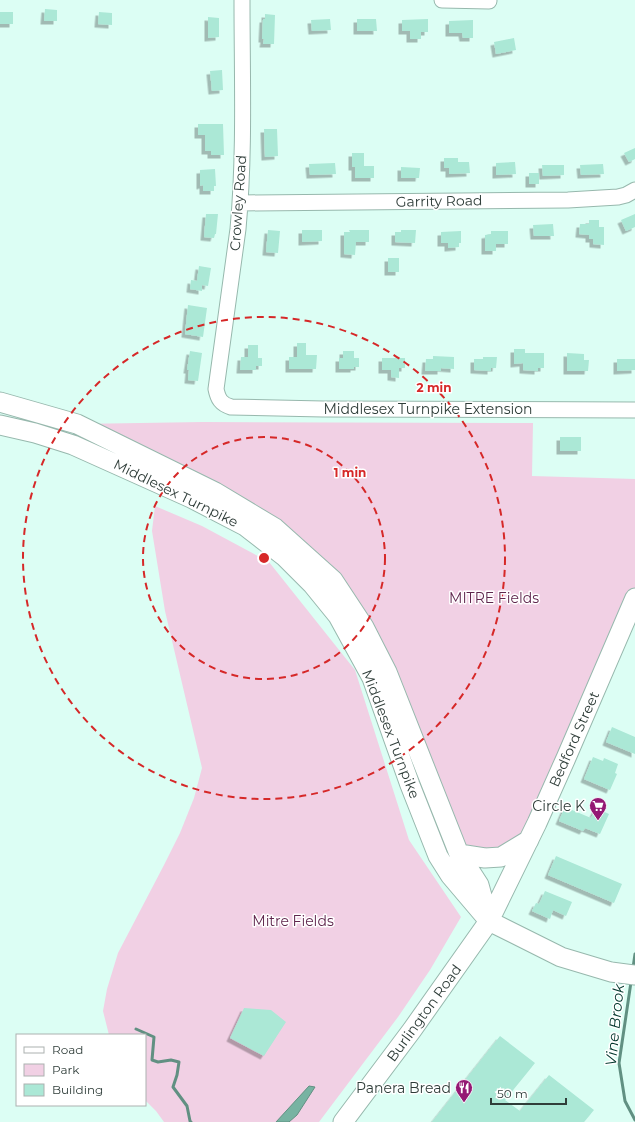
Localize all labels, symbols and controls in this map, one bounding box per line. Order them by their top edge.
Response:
street label: Crowley Road [226,154,250,252]
street label: Garrity Road [395,191,483,211]
text: 2 min [417,380,451,395]
street label: Middlesex Turnpike Extension [323,400,533,418]
street label: Middlesex Turnpike [111,455,241,531]
text: 1 min [334,465,366,480]
centre of rings [257,551,271,565]
park label: MITRE Fields [449,589,539,607]
street label: Middlesex Turnpike [358,667,424,801]
street label: Bedford Street [545,688,603,790]
supermarket icon: Circle K [588,796,608,821]
place label: Circle K [532,797,585,815]
park label: Mitre Fields [252,912,334,930]
street label: Burlington Road [383,961,465,1065]
water label: Vine Brook [601,982,628,1067]
legend [16,1034,146,1106]
text: Road [52,1042,83,1057]
text: Park [52,1062,80,1077]
restaurant icon: Panera Bread [454,1078,474,1103]
place label: Panera Bread [356,1079,451,1097]
scale bar [491,1080,566,1106]
text: Building [52,1082,103,1097]
text: 50 m [497,1086,528,1101]

